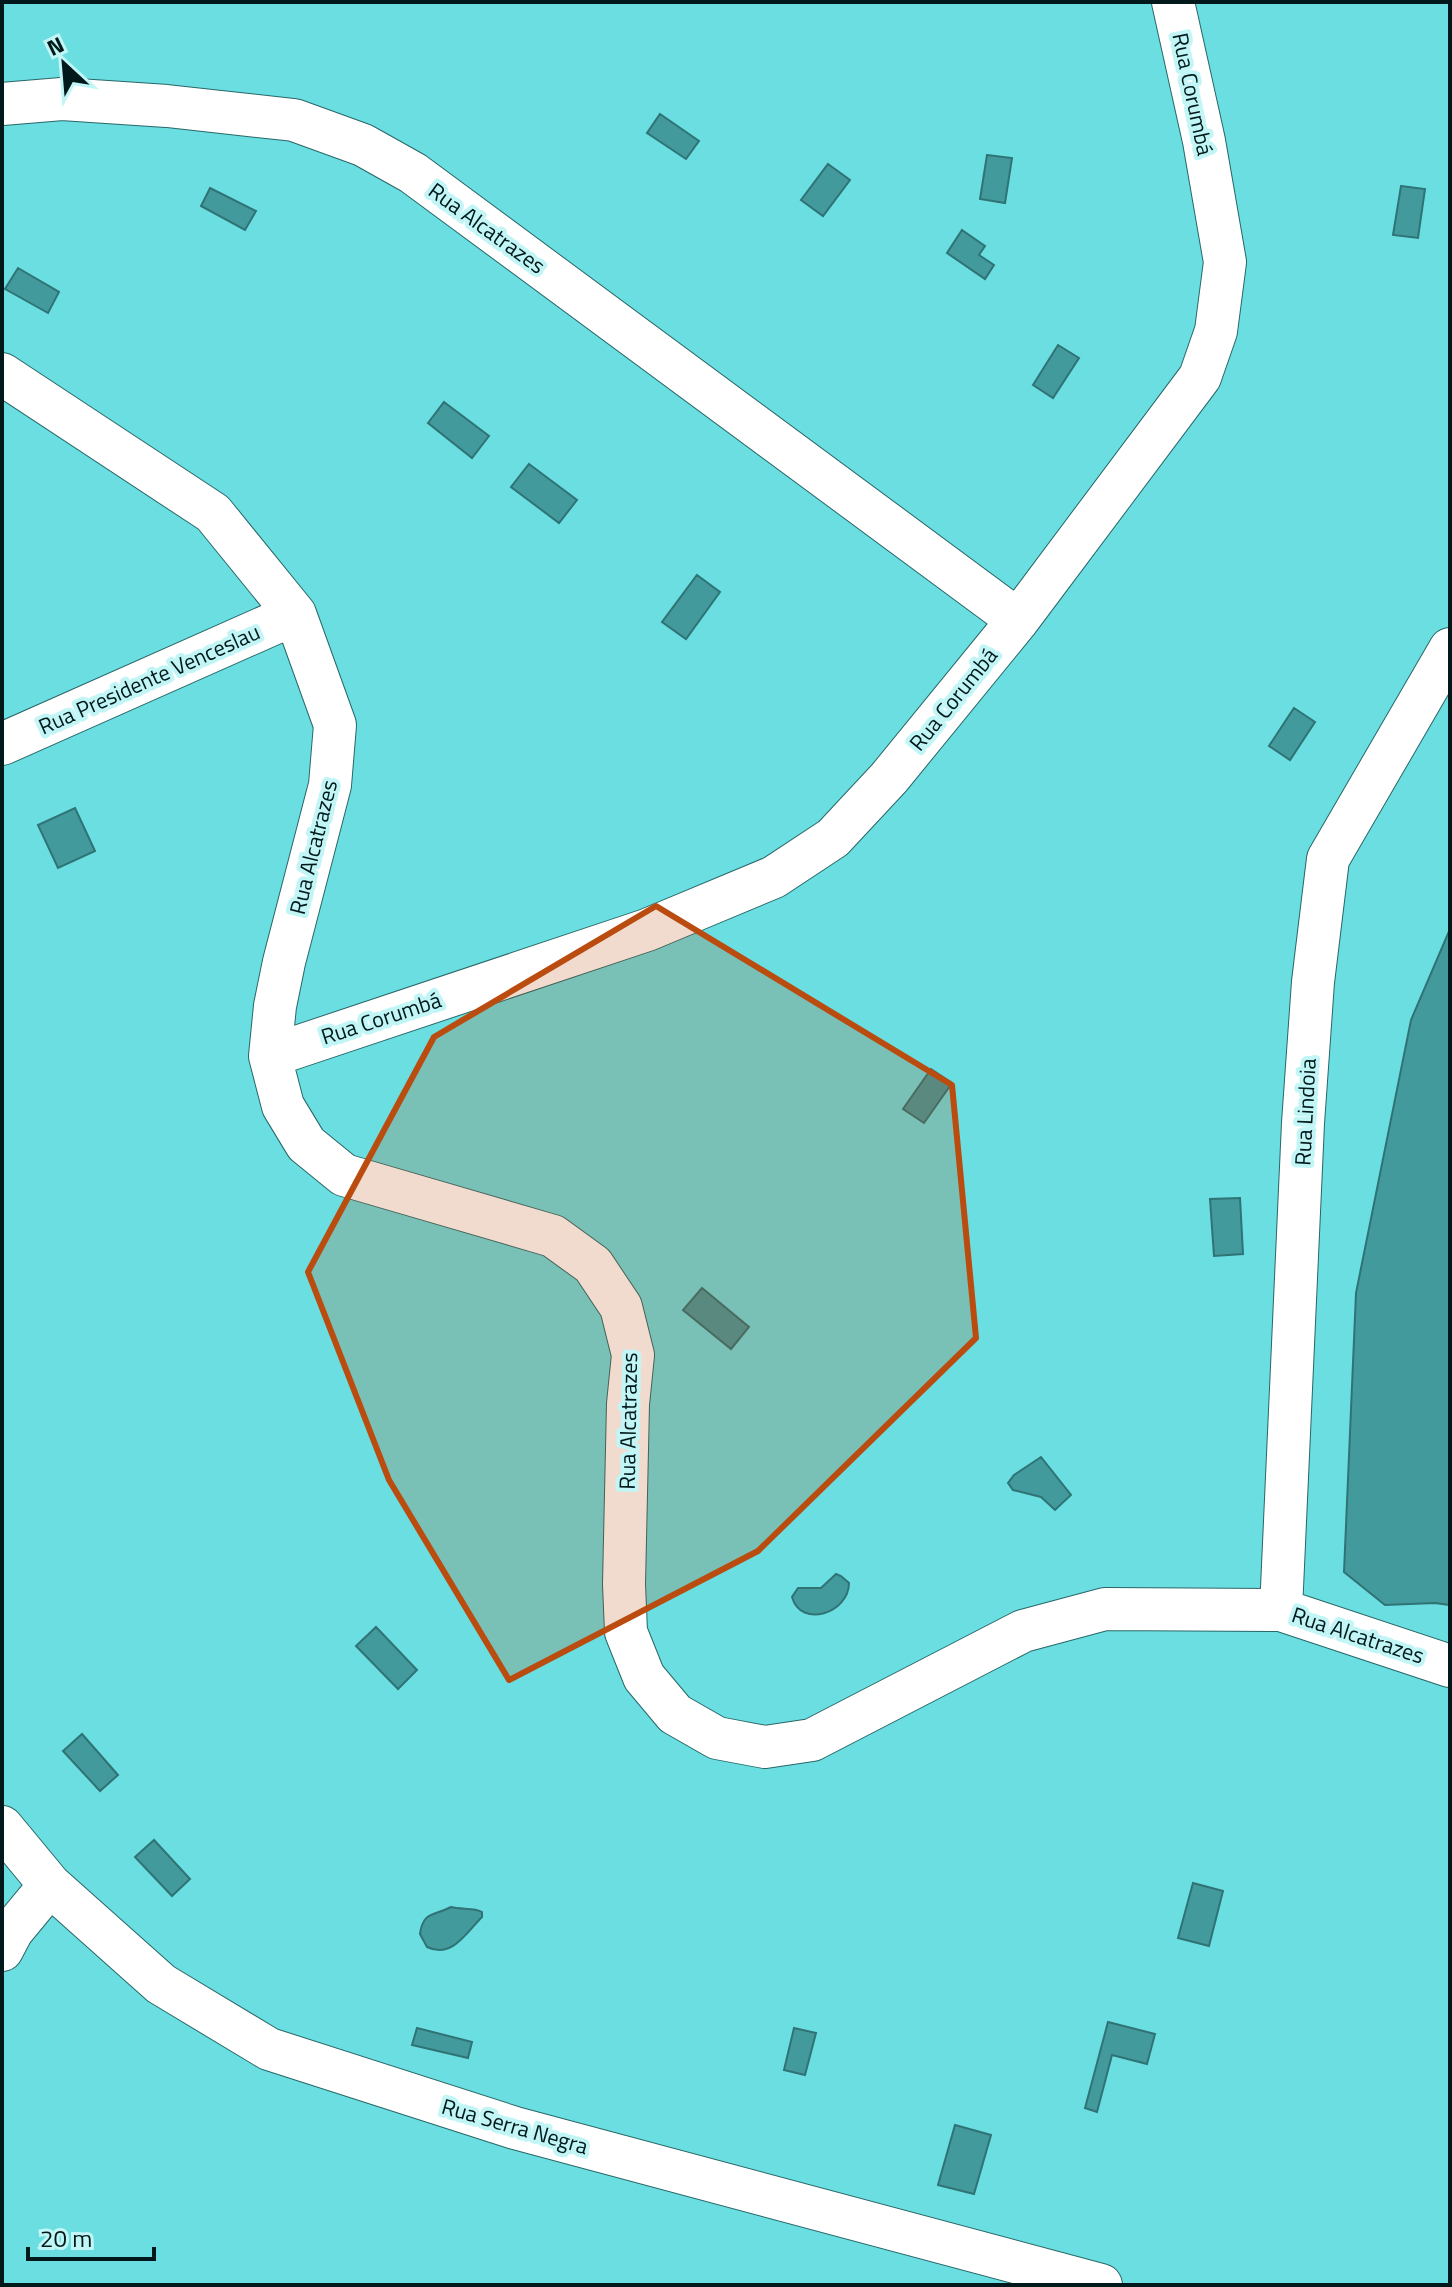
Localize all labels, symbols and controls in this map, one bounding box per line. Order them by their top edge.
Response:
north arrow [24,24,104,104]
text: N [41,27,70,65]
street label: Rua Corumbá [1163,29,1223,159]
street label: Rua Alcatrazes [421,174,553,282]
street label: Rua Presidente Venceslau [33,615,265,743]
street label: Rua Corumbá [901,640,1005,758]
street label: Rua Alcatrazes [280,776,346,918]
street label: Rua Corumbá [316,983,446,1053]
street label: Rua Lindoia [1285,1058,1325,1166]
street label: Rua Alcatrazes [610,1352,646,1490]
street label: Rua Alcatrazes [1287,1598,1429,1672]
street label: Rua Serra Negra [438,2089,592,2163]
scale bar [28,2211,154,2261]
text: 20 m [40,2220,92,2256]

